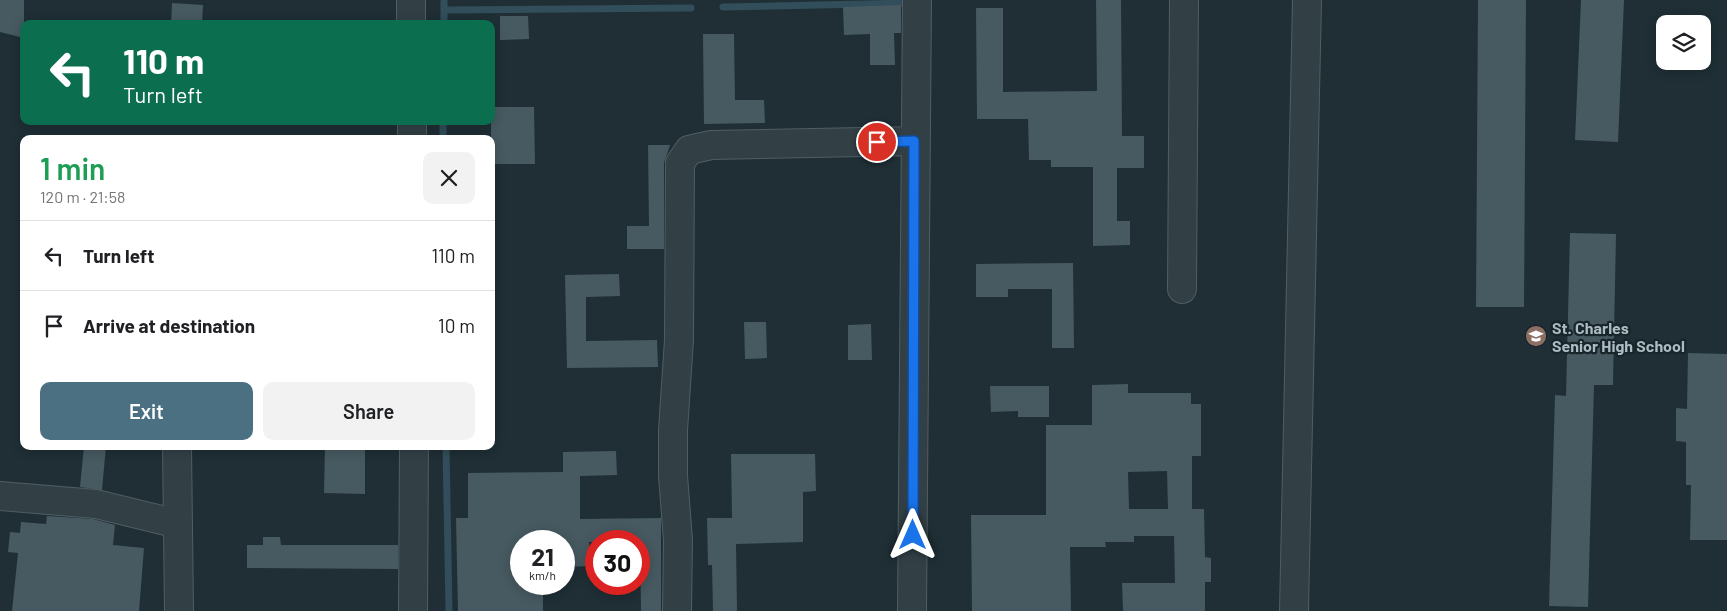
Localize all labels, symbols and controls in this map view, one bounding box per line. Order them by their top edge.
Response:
map controls [1656,15,1711,70]
button: layers [1656,15,1711,70]
text: 110 m [123,39,204,81]
icon: left [40,40,105,105]
text: Turn left [123,81,203,107]
pin [856,121,898,163]
icon: arrive [863,128,891,156]
text: 1 min [40,150,105,186]
button: close [423,152,475,204]
text: 120 m · 21:58 [40,187,125,206]
icon: left [40,242,68,270]
text: Turn left [83,244,154,267]
text: 110 m [431,244,475,267]
icon: arrive [40,312,68,340]
text: Arrive at destination [83,314,255,337]
text: 10 m [438,314,475,337]
place label: St. Charles Senior High School [1552,318,1685,355]
school or university icon: St. Charles Senior High School [1524,324,1548,348]
button: Exit [40,382,253,440]
button: Share [263,382,475,440]
position arrow [886,508,938,560]
speed limit sign: 30 [585,530,650,595]
text: 21 [531,541,554,571]
text: km/h [529,568,556,582]

